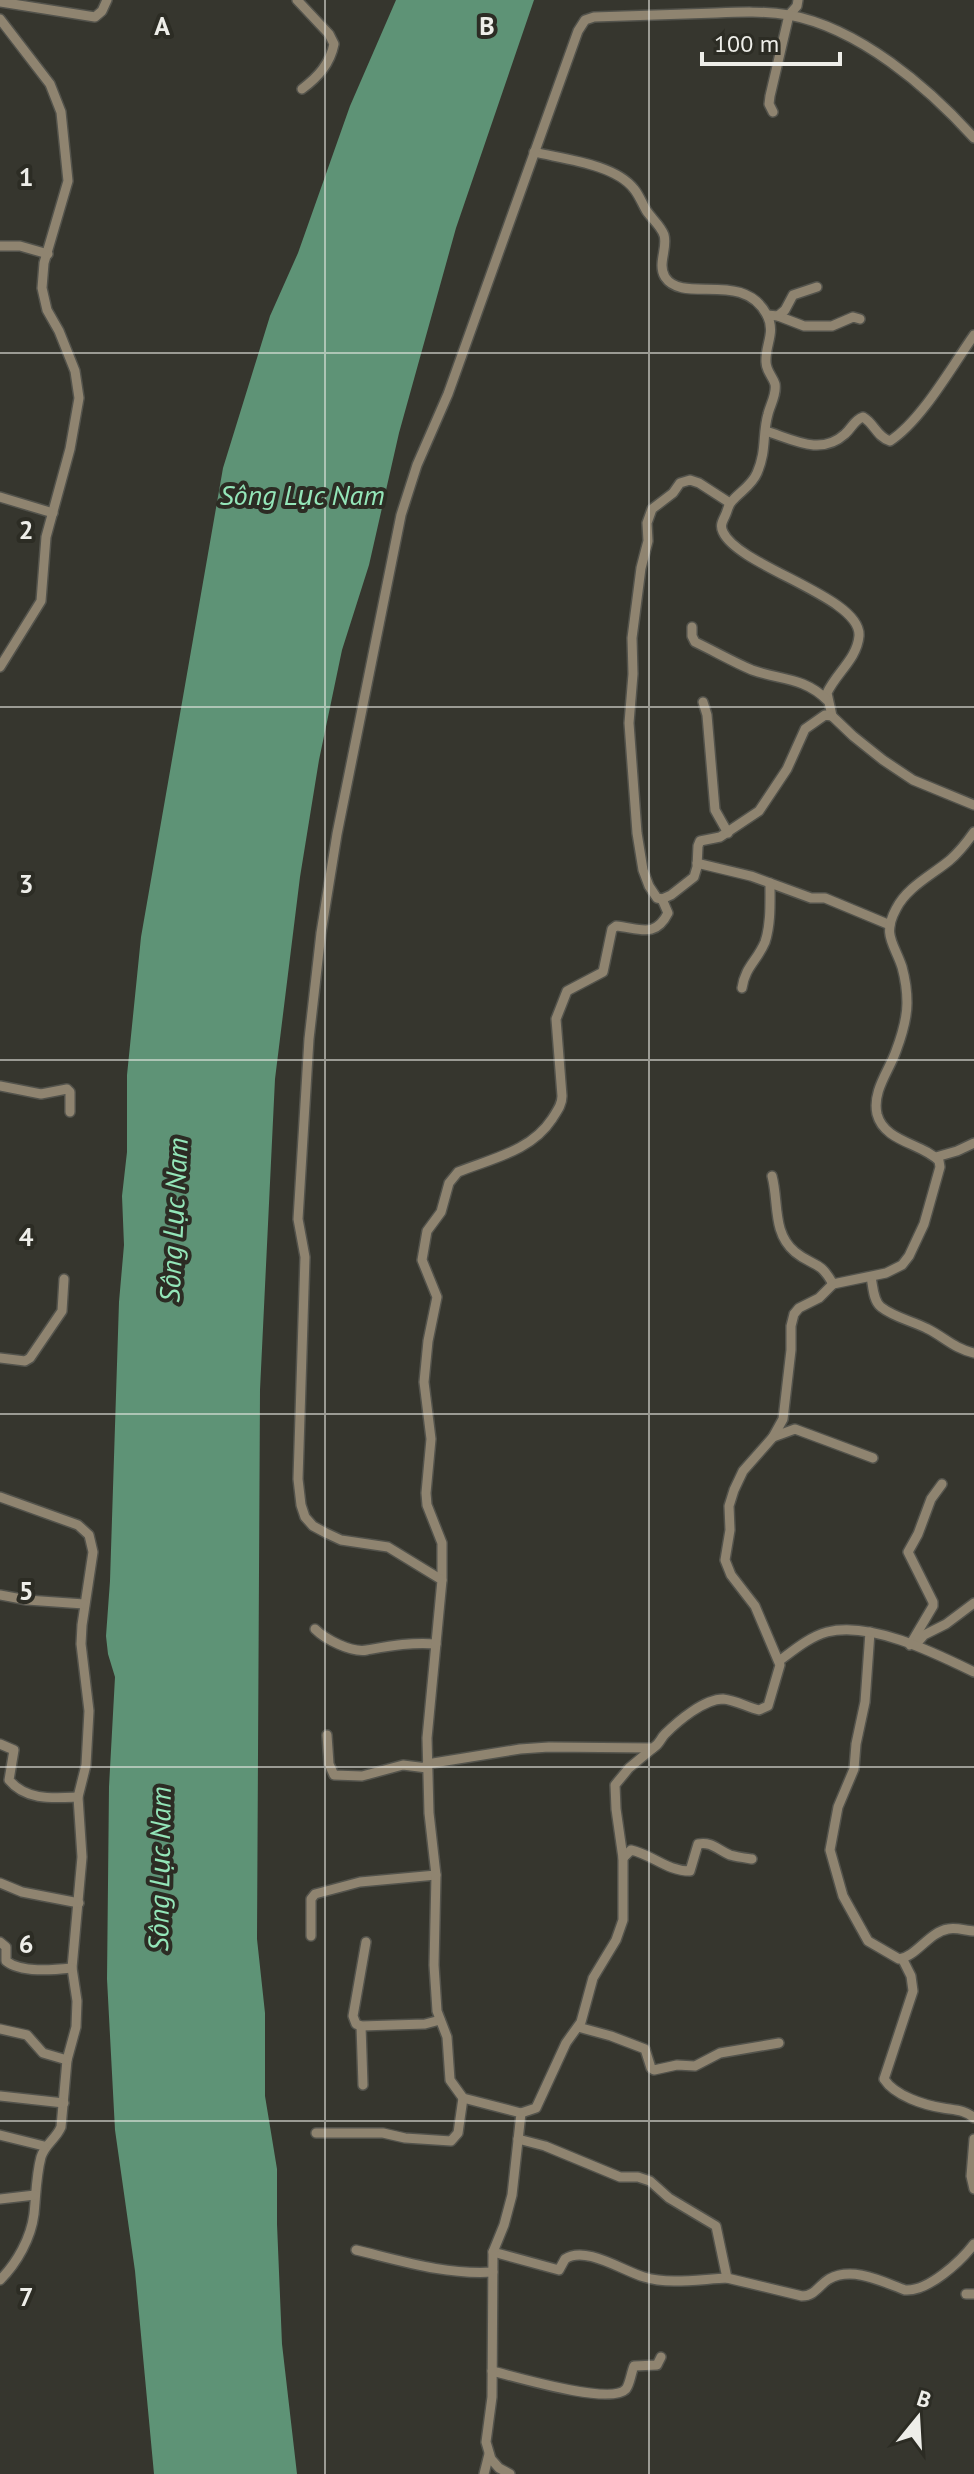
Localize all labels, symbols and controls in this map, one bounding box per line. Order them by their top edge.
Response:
text: A [154,9,170,42]
text: B [479,9,495,42]
scale bar [702,16,840,66]
text: 100 m [714,28,779,59]
text: 1 [19,160,33,193]
water label: Sông Lục Nam [219,476,385,513]
text: 2 [19,513,33,546]
text: 3 [19,867,33,900]
water label: Sông Lục Nam [150,1137,196,1303]
text: 4 [19,1220,34,1253]
text: 5 [19,1574,33,1607]
water label: Sông Lục Nam [139,1786,179,1952]
text: 6 [19,1927,33,1960]
text: 7 [19,2280,33,2313]
north arrow [878,2378,958,2458]
text: B [914,2384,935,2414]

